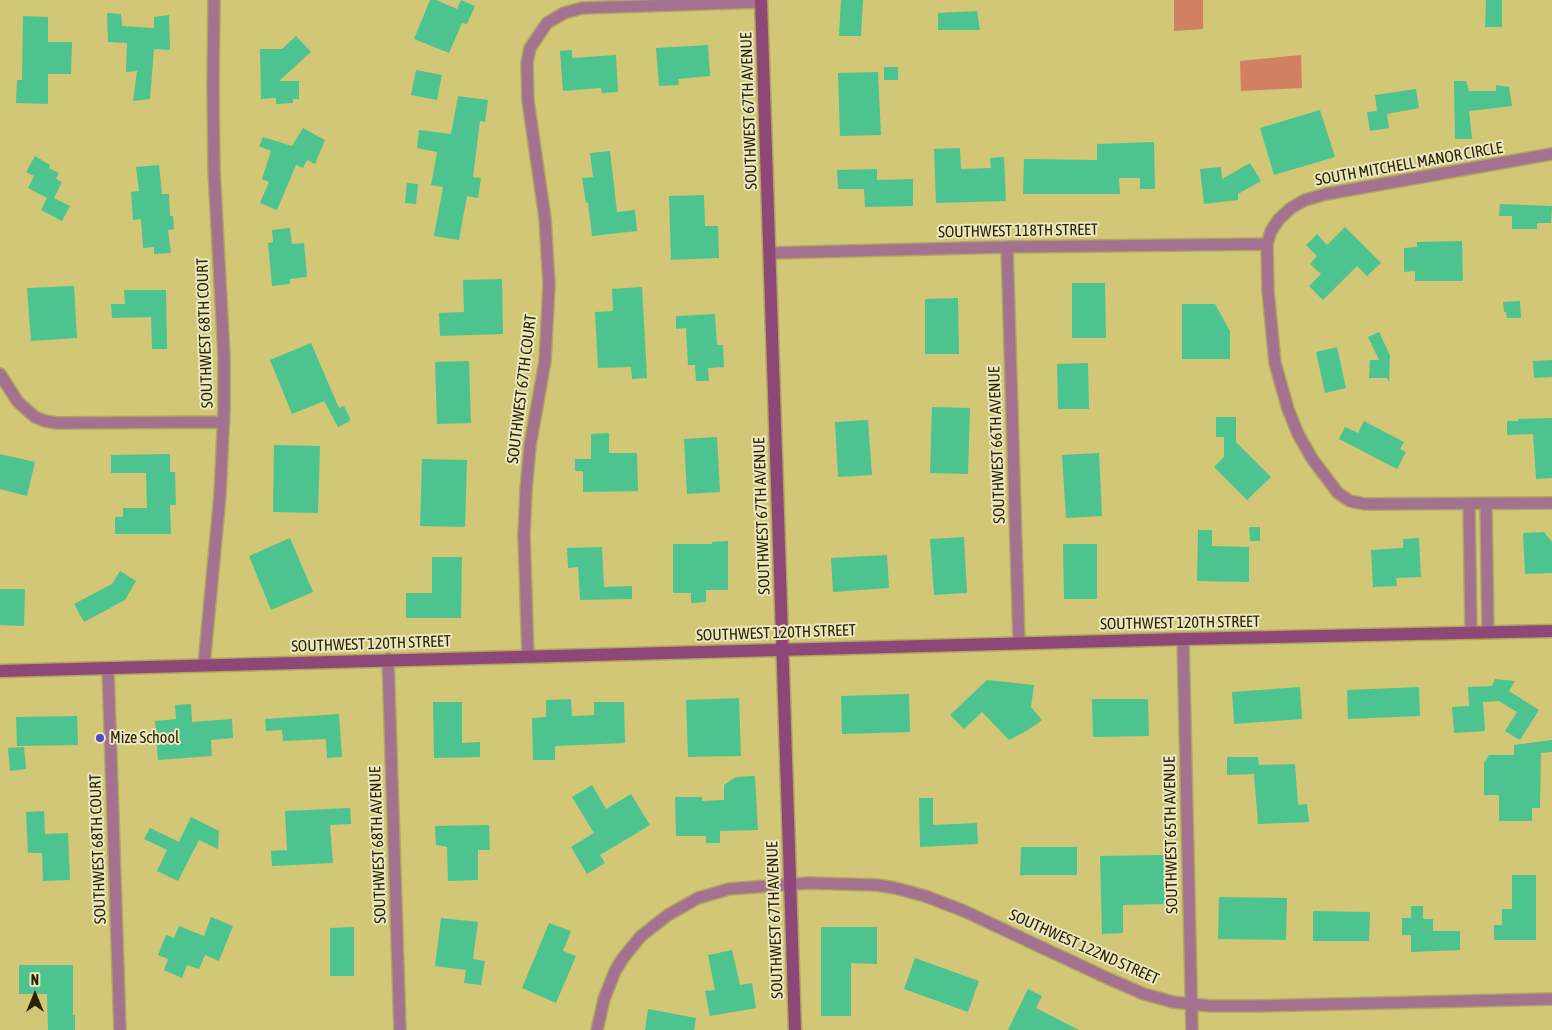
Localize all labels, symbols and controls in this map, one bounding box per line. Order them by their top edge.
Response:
street label: SOUTHWEST 67TH AVENUE [737,32,761,190]
street label: SOUTH MITCHELL MANOR CIRCLE [1314,138,1504,190]
street label: SOUTHWEST 118TH STREET [938,220,1098,242]
street label: SOUTHWEST 68TH COURT [193,258,217,408]
street label: SOUTHWEST 67TH COURT [503,313,541,465]
street label: SOUTHWEST 66TH AVENUE [985,366,1009,524]
street label: SOUTHWEST 67TH AVENUE [750,437,774,595]
street label: SOUTHWEST 120TH STREET [1100,612,1260,634]
street label: SOUTHWEST 120TH STREET [696,621,856,645]
street label: SOUTHWEST 120TH STREET [291,632,451,656]
place label: Mize School [110,728,179,748]
marker: Mize School [94,732,106,744]
street label: SOUTHWEST 65TH AVENUE [1160,756,1182,914]
street label: SOUTHWEST 68TH AVENUE [366,766,390,924]
street label: SOUTHWEST 68TH COURT [86,774,110,924]
street label: SOUTHWEST 67TH AVENUE [763,841,787,999]
street label: SOUTHWEST 122ND STREET [1006,905,1162,989]
north arrow [10,970,60,1020]
text: N [31,972,39,988]

